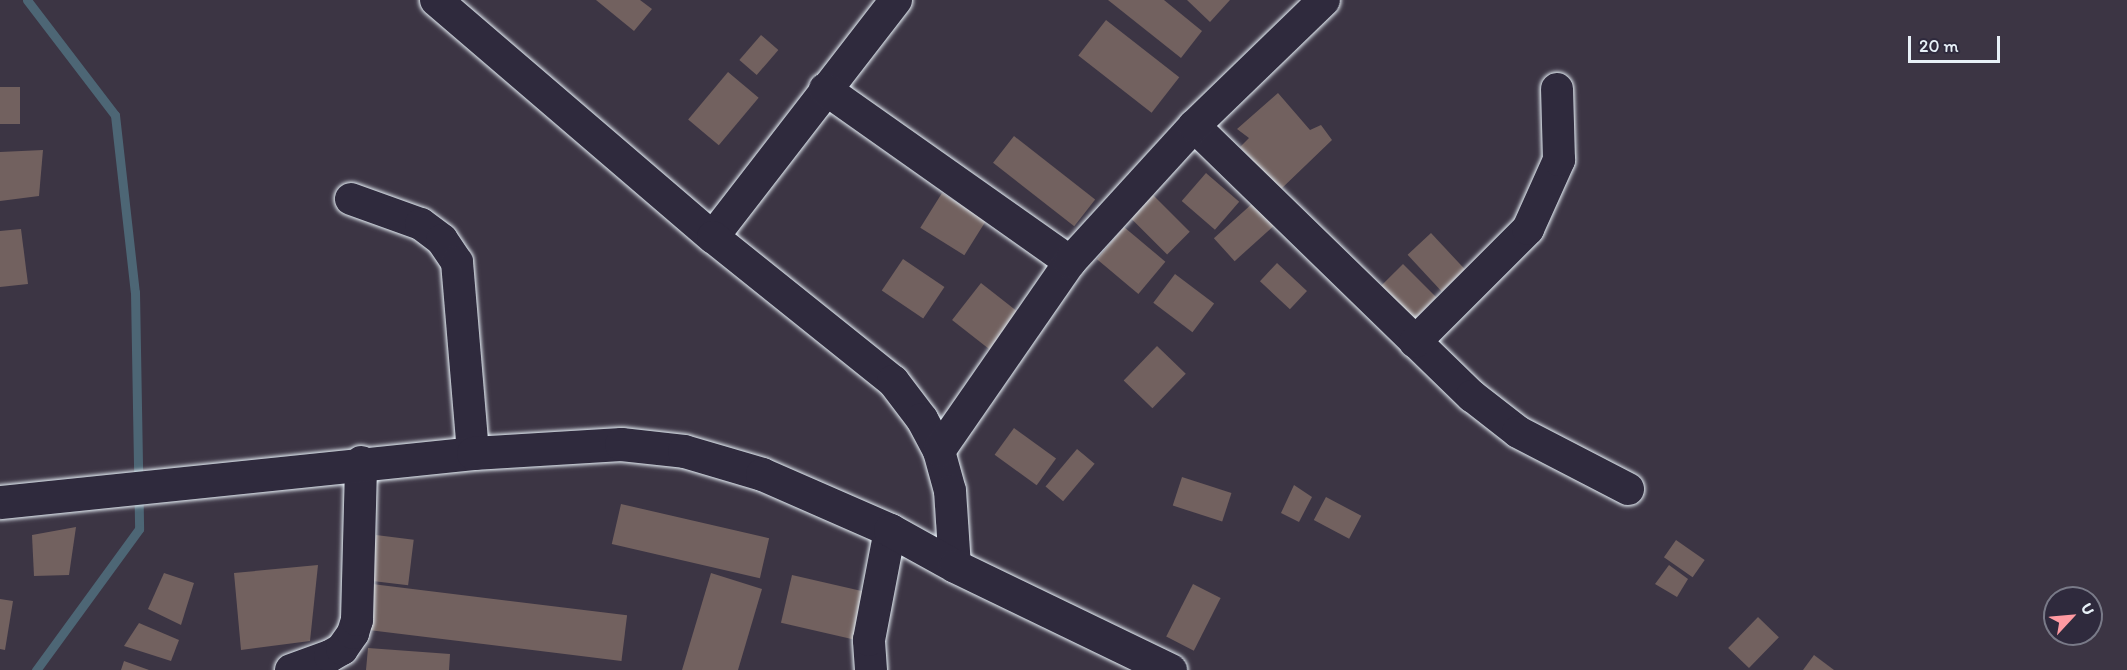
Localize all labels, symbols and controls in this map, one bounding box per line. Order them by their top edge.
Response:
scale bar [1911,24,2002,62]
text: 20 m [1919,35,1959,57]
north arrow [2043,586,2103,646]
text: U [2077,600,2099,618]

